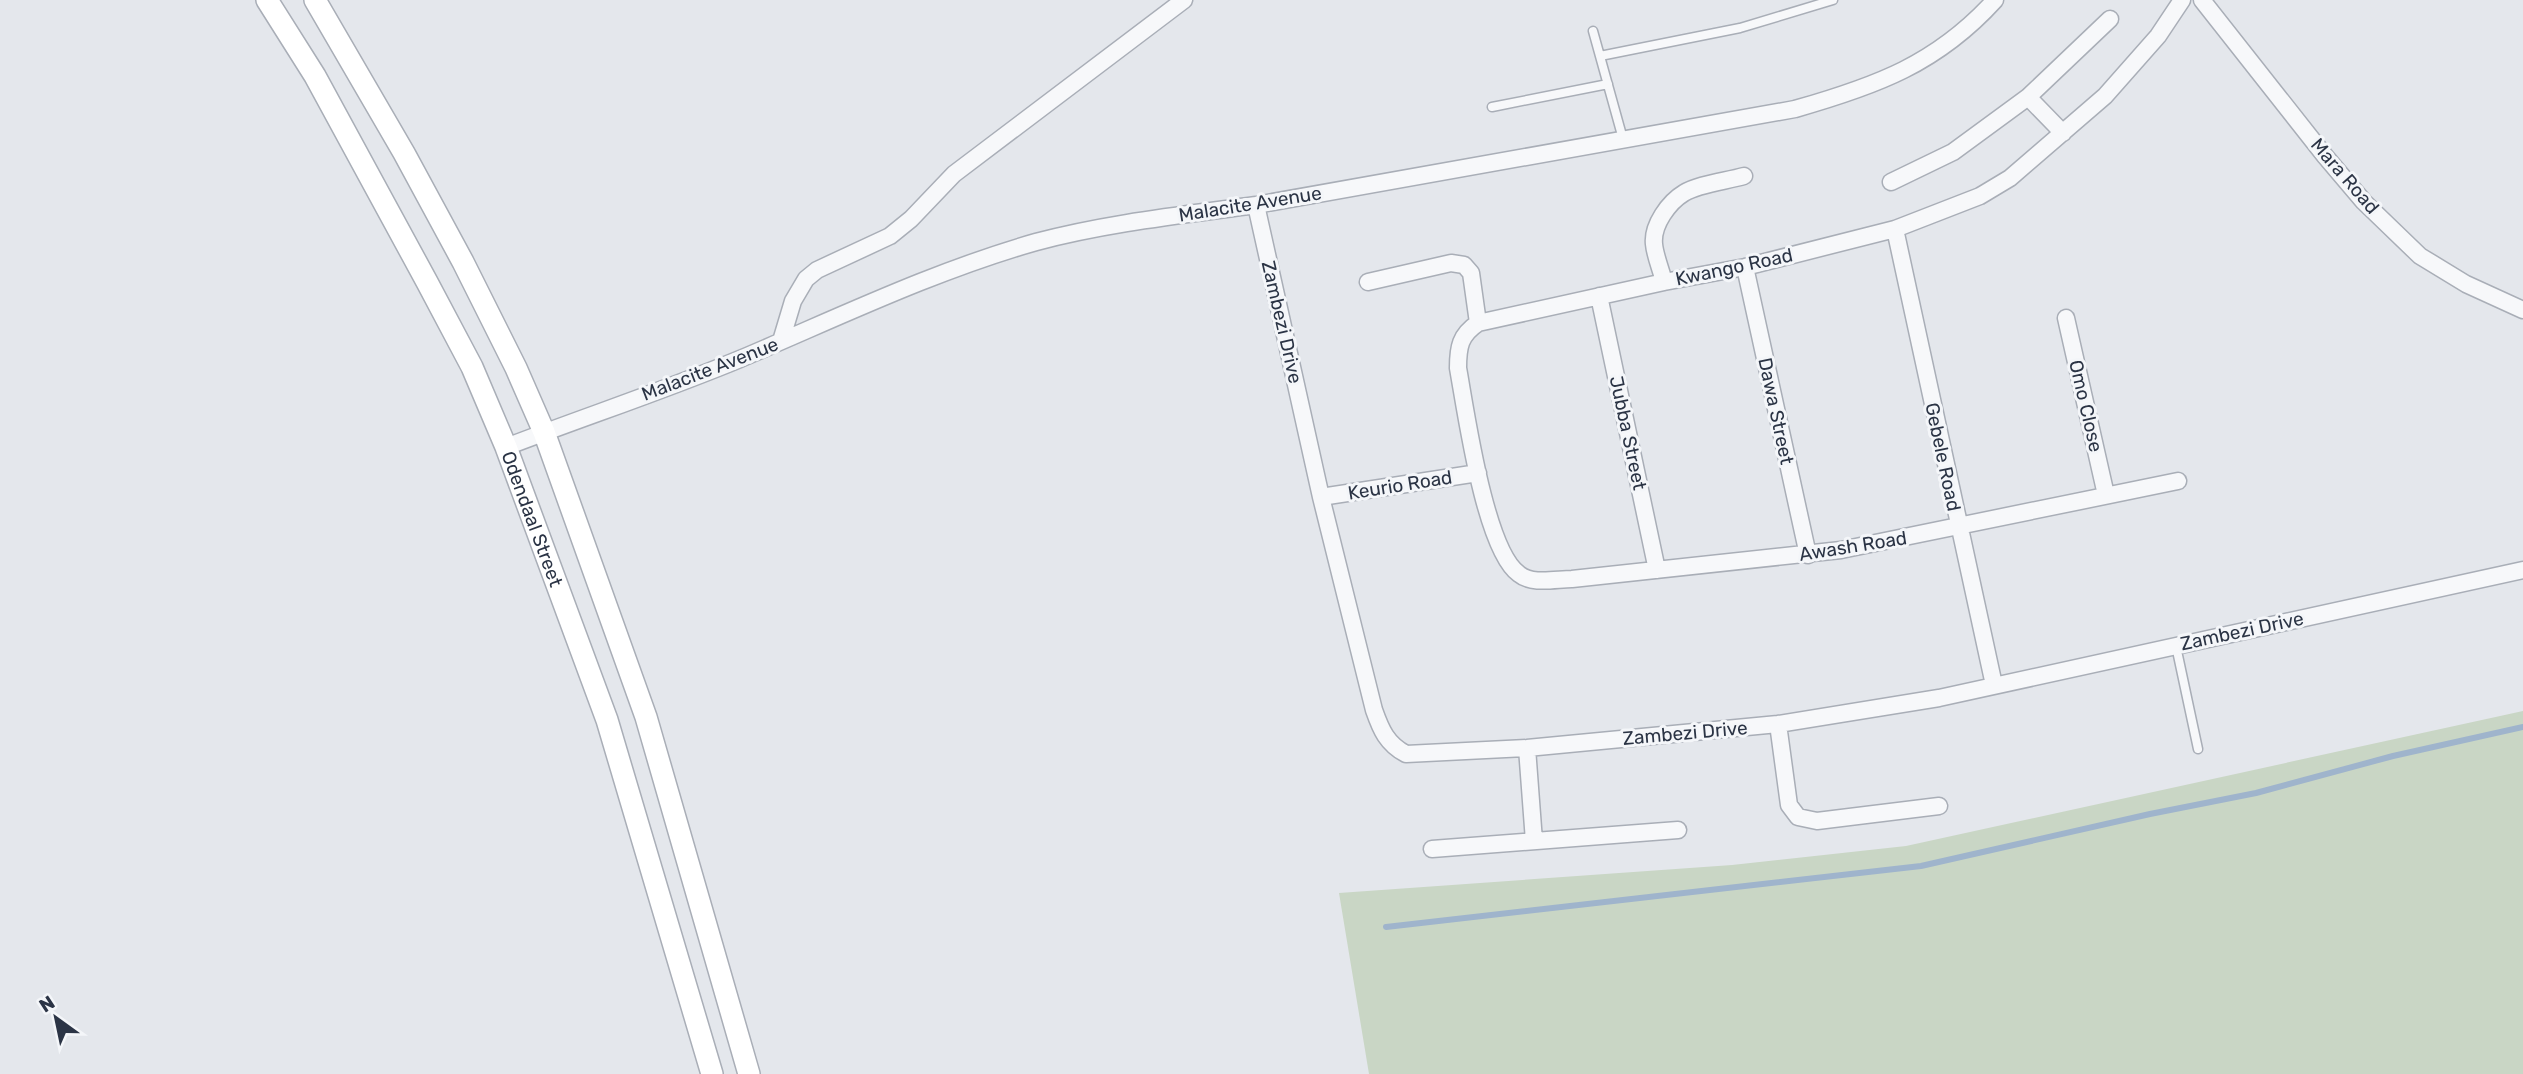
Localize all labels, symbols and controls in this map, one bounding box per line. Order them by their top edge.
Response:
street label: Mara Road [2306,133,2384,219]
street label: Malacite Avenue [1177,181,1323,227]
street label: Kwango Road [1673,243,1795,291]
street label: Zambezi Drive [1257,258,1307,386]
street label: Malacite Avenue [638,332,782,406]
street label: Dawa Street [1753,356,1799,467]
street label: Omo Close [2064,358,2108,454]
street label: Jubba Street [1605,374,1651,493]
street label: Gebele Road [1920,401,1966,513]
street label: Odendaal Street [497,448,568,590]
street label: Keurio Road [1346,465,1454,505]
street label: Awash Road [1798,526,1908,566]
street label: Zambezi Drive [2178,607,2306,655]
street label: Zambezi Drive [1622,716,1748,750]
north arrow [21,983,91,1053]
text: N [35,991,59,1018]

